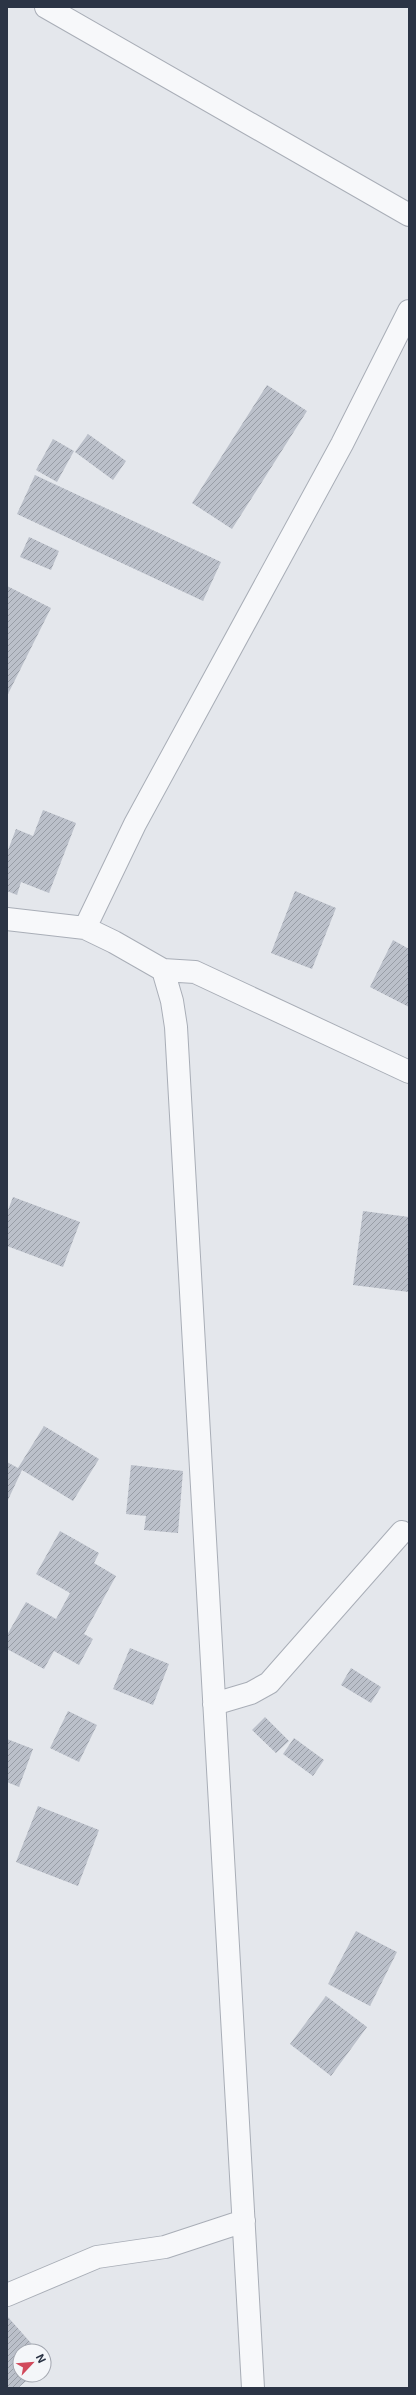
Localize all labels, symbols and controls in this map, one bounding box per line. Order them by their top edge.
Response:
north arrow [12,2343,52,2383]
text: N [33,2352,49,2365]

